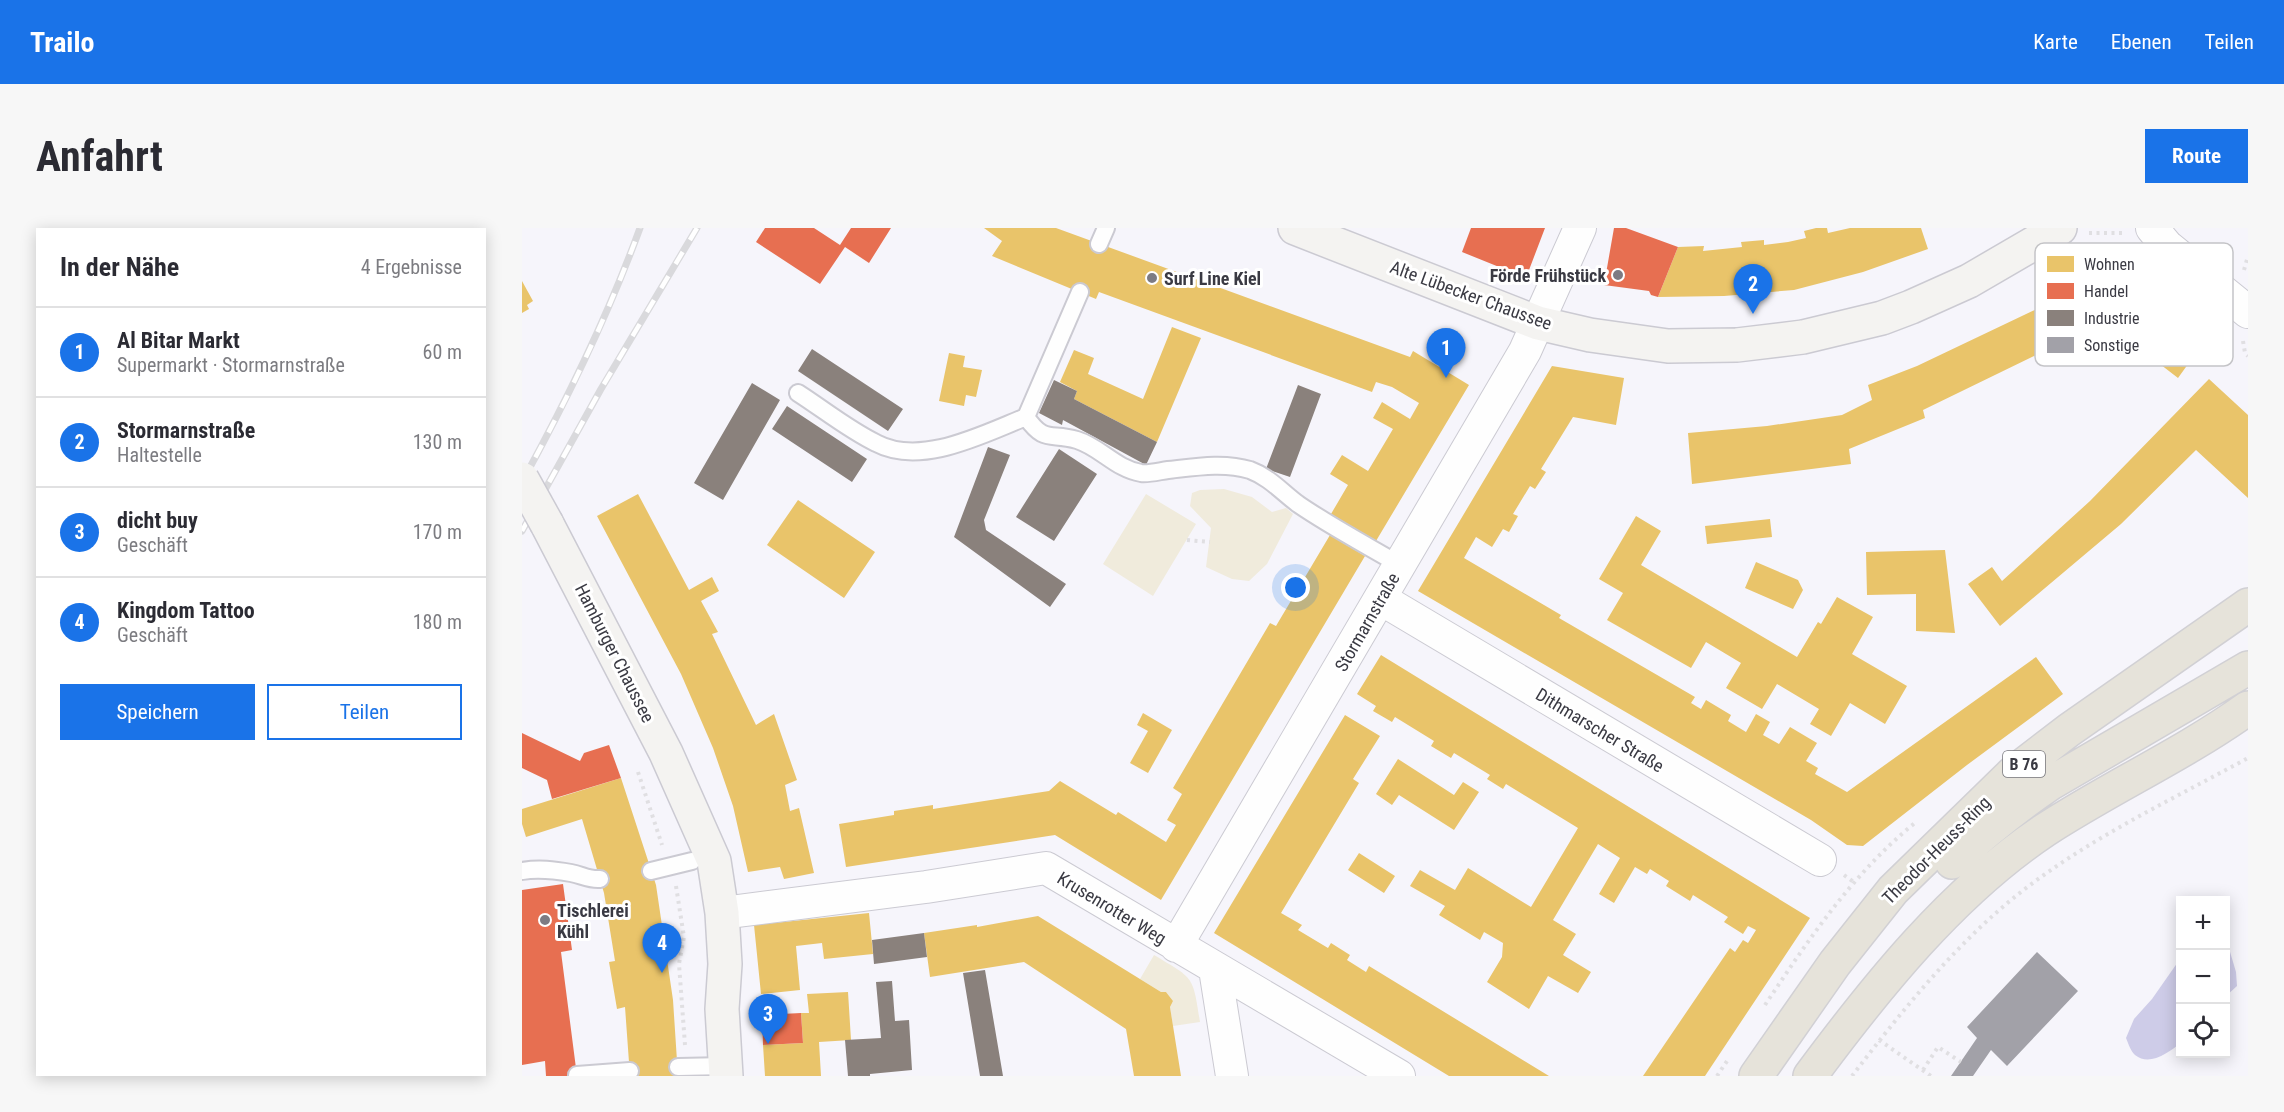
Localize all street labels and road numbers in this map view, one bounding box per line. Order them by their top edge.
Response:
street label: Alte Lübecker Chaussee [1387,256,1555,334]
street label: Stormarnstraße [1330,569,1404,675]
street label: Hamburger Chaussee [571,580,659,726]
street label: Dithmarscher Straße [1532,684,1668,776]
road number: B 76 [2003,751,2045,777]
street label: Theodor-Heuss-Ring [1878,792,1994,908]
street label: Krusenrotter Weg [1054,867,1170,949]

